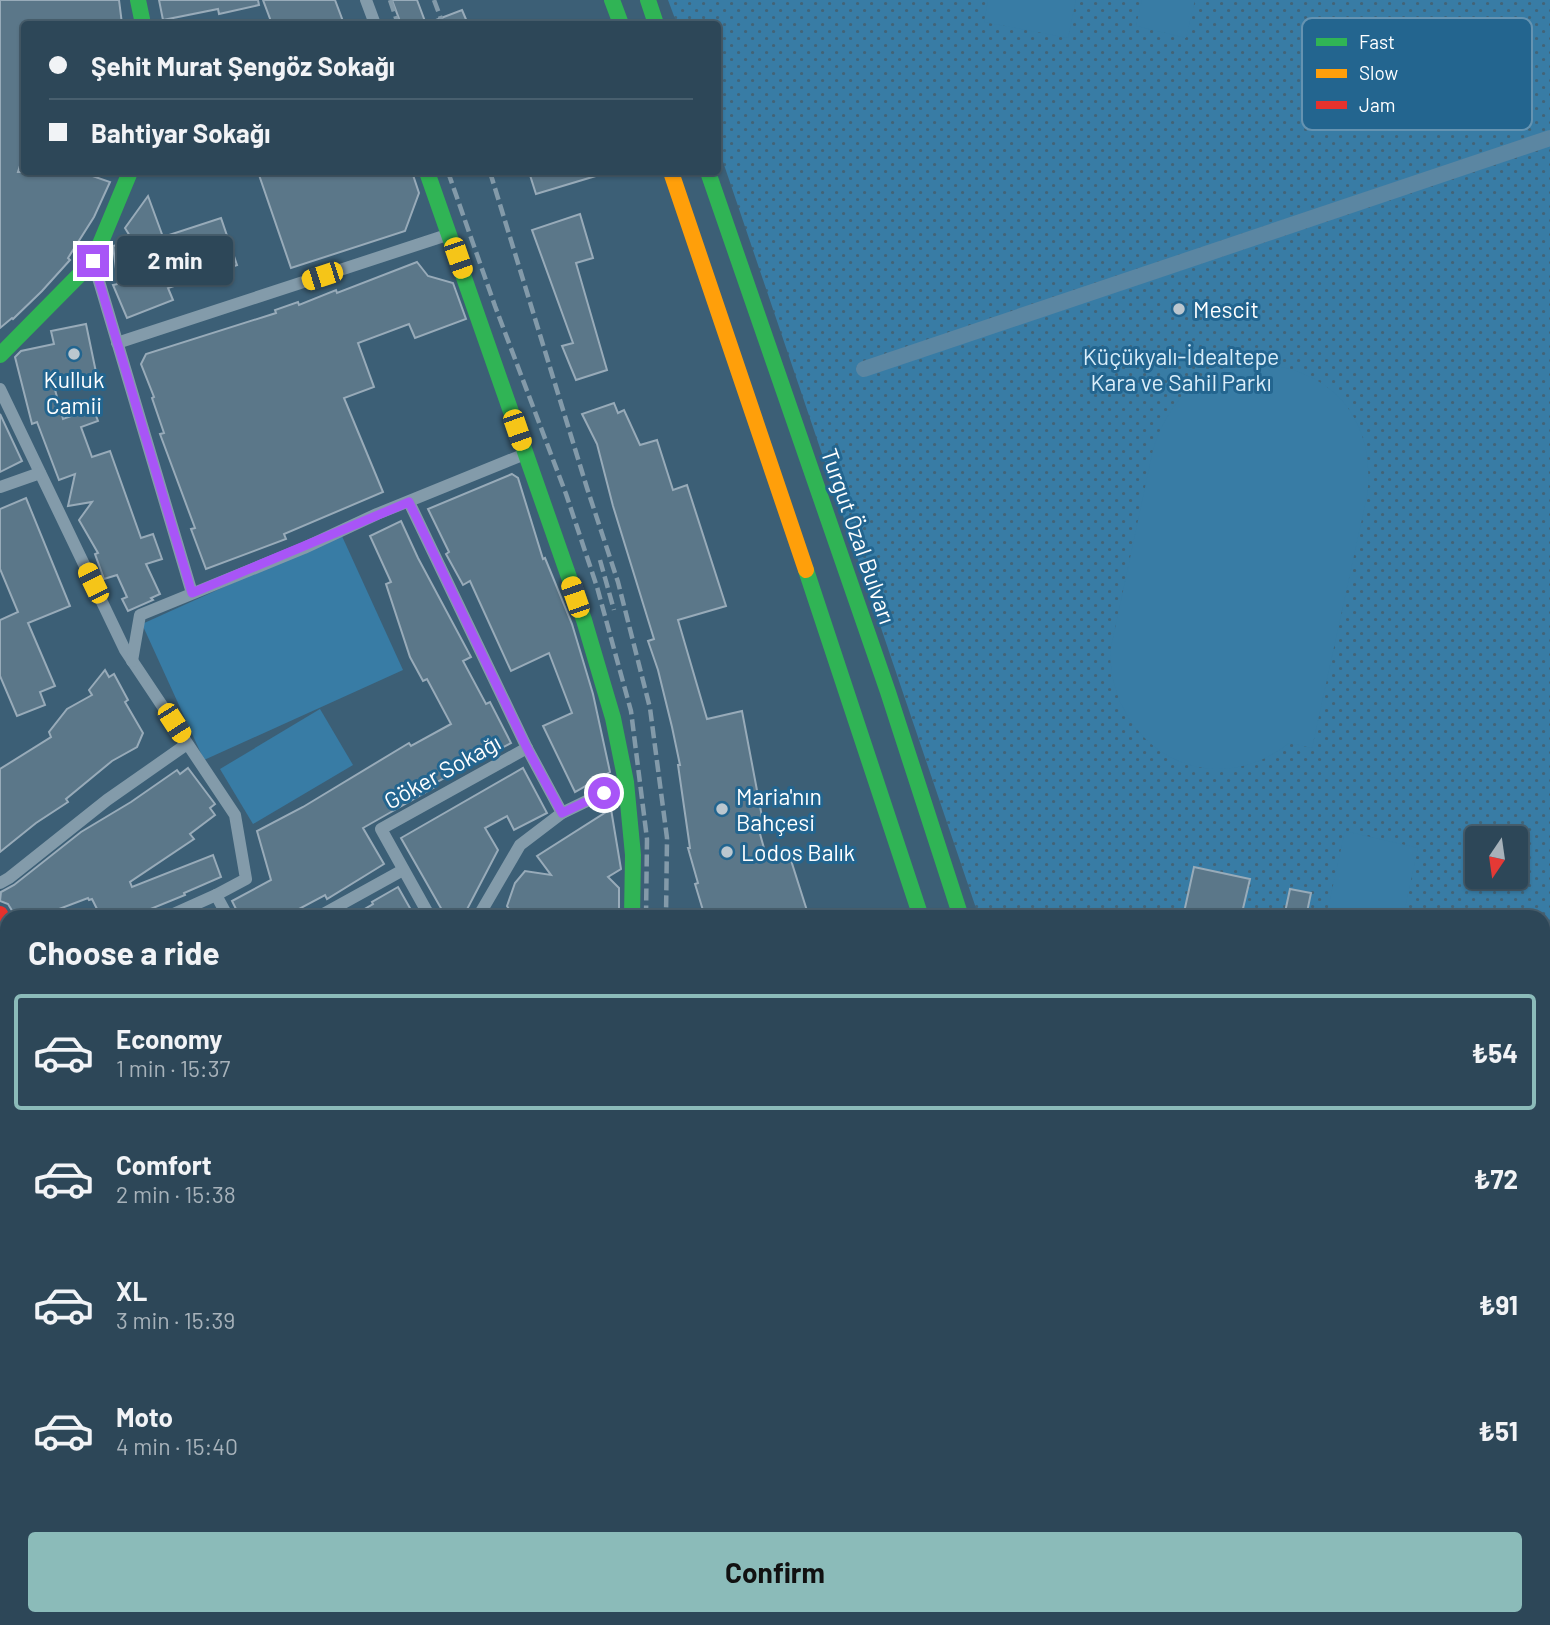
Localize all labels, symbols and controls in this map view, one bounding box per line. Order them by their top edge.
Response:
legend [1302,18,1532,130]
text: Fast [1359,30,1395,53]
text: Şehit Murat Şengöz Sokağı [91,50,395,81]
text: Slow [1359,61,1398,84]
text: Jam [1359,93,1395,116]
text: Bahtiyar Sokağı [91,117,270,148]
car [442,235,475,281]
callout: 2 min [118,236,233,286]
route end [77,245,109,277]
text: 2 min [147,246,203,274]
car [299,260,346,292]
place label: Mescit [1193,295,1259,323]
marker: Mescit [1171,301,1187,317]
park label: Küçükyalı-İdealtepe Kara ve Sahil Parkı [1083,342,1279,396]
marker: Kulluk Camii [66,346,82,362]
place label: Kulluk Camii [44,365,104,419]
car [501,407,534,453]
street label: Turgut Özal Bulvarı [816,445,902,627]
car [75,560,112,606]
car [559,574,592,620]
car [154,700,195,746]
street label: Göker Sokağı [379,727,505,815]
route start [588,777,620,809]
place label: Maria'nın Bahçesi [736,782,822,836]
marker: Maria'nın Bahçesi [714,801,730,817]
north arrow [1465,826,1528,889]
map controls [1465,826,1528,889]
place label: Lodos Balık [741,838,855,866]
marker: Lodos Balık [719,844,735,860]
text: Choose a ride [28,933,220,971]
icon: car [32,1021,95,1084]
text: Economy [116,1023,222,1054]
text: ₺54 [1471,1037,1518,1068]
text: 1 min · 15:37 [116,1054,230,1082]
icon: car [32,1147,95,1210]
text: Comfort [116,1149,212,1180]
text: ₺72 [1474,1163,1518,1194]
text: 2 min · 15:38 [116,1180,236,1208]
icon: car [32,1273,95,1336]
text: XL [116,1275,147,1306]
text: ₺91 [1479,1289,1518,1320]
text: 3 min · 15:39 [116,1306,235,1334]
icon: car [32,1399,95,1462]
text: Moto [116,1401,173,1432]
text: ₺51 [1478,1415,1518,1446]
text: 4 min · 15:40 [116,1432,238,1460]
button: Confirm [28,1532,1522,1612]

